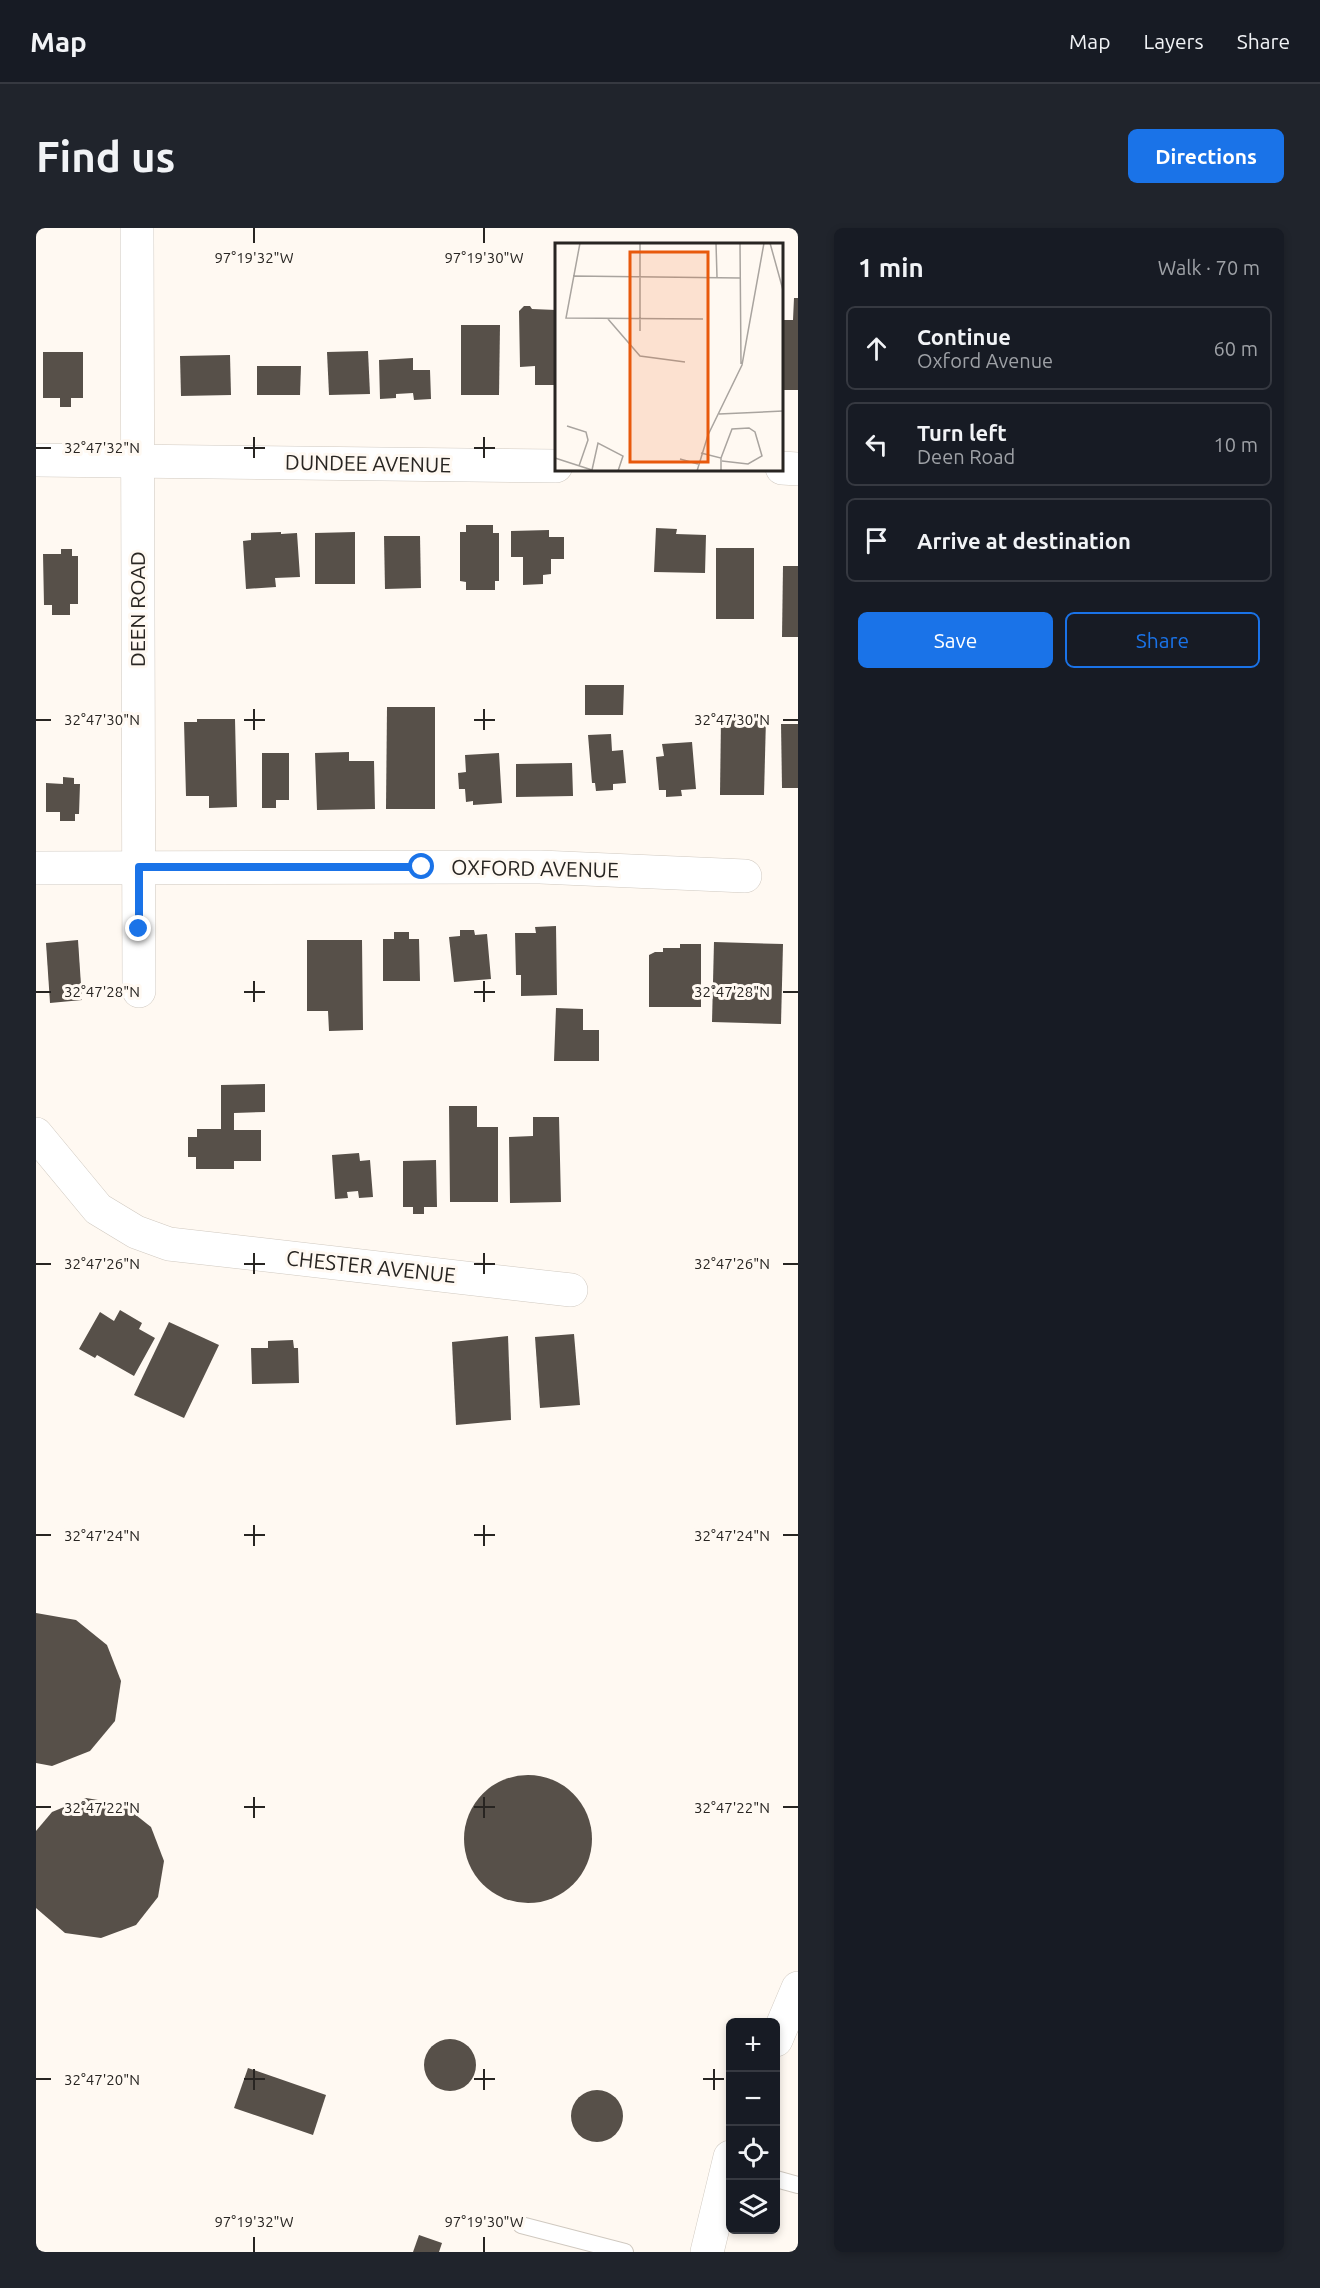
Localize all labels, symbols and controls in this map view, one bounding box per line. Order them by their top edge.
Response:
text: Map [30,26,87,57]
text: Map [1069,29,1110,53]
text: Layers [1143,29,1204,53]
text: Share [1237,29,1290,53]
button: Directions [1128,129,1284,183]
text: Find us [36,133,175,180]
inset map [555,243,783,471]
text: 97°19'32"W [214,249,294,266]
text: 97°19'30"W [444,249,524,266]
text: 1 min [858,253,924,282]
text: Walk · 70 m [1158,256,1260,279]
text: Continue [917,324,1011,349]
icon: ahead [860,332,893,365]
text: 60 m [1214,337,1258,360]
text: Oxford Avenue [917,349,1053,372]
text: Turn left [917,420,1007,445]
icon: left [860,428,893,461]
text: 10 m [1214,433,1258,456]
text: 32°47'32"N [64,439,140,456]
text: Deen Road [917,445,1015,468]
street label: DUNDEE AVENUE [285,450,451,476]
icon: arrive [860,524,893,557]
text: Arrive at destination [917,528,1131,553]
street label: DEEN ROAD [125,551,149,667]
button: Save [858,612,1053,668]
button: Share [1065,612,1260,668]
text: 32°47'30"N [64,711,140,728]
text: 32°47'30"N [694,711,770,728]
route start [408,853,434,879]
street label: OXFORD AVENUE [451,855,619,881]
route end [125,915,151,941]
text: 32°47'28"N [64,983,140,1000]
text: 32°47'28"N [694,983,770,1000]
street label: CHESTER AVENUE [285,1245,457,1287]
text: 32°47'26"N [64,1255,140,1272]
text: 32°47'26"N [694,1255,770,1272]
text: 32°47'24"N [64,1527,140,1544]
text: 32°47'24"N [694,1527,770,1544]
text: 32°47'22"N [64,1799,140,1816]
text: 32°47'22"N [694,1799,770,1816]
map controls [726,2018,780,2234]
button: + [726,2018,780,2072]
text: 32°47'20"N [64,2071,140,2088]
button: − [726,2072,780,2126]
button: locate [726,2126,780,2180]
button: layers [726,2180,780,2234]
text: 97°19'32"W [214,2213,294,2230]
text: 97°19'30"W [444,2213,524,2230]

